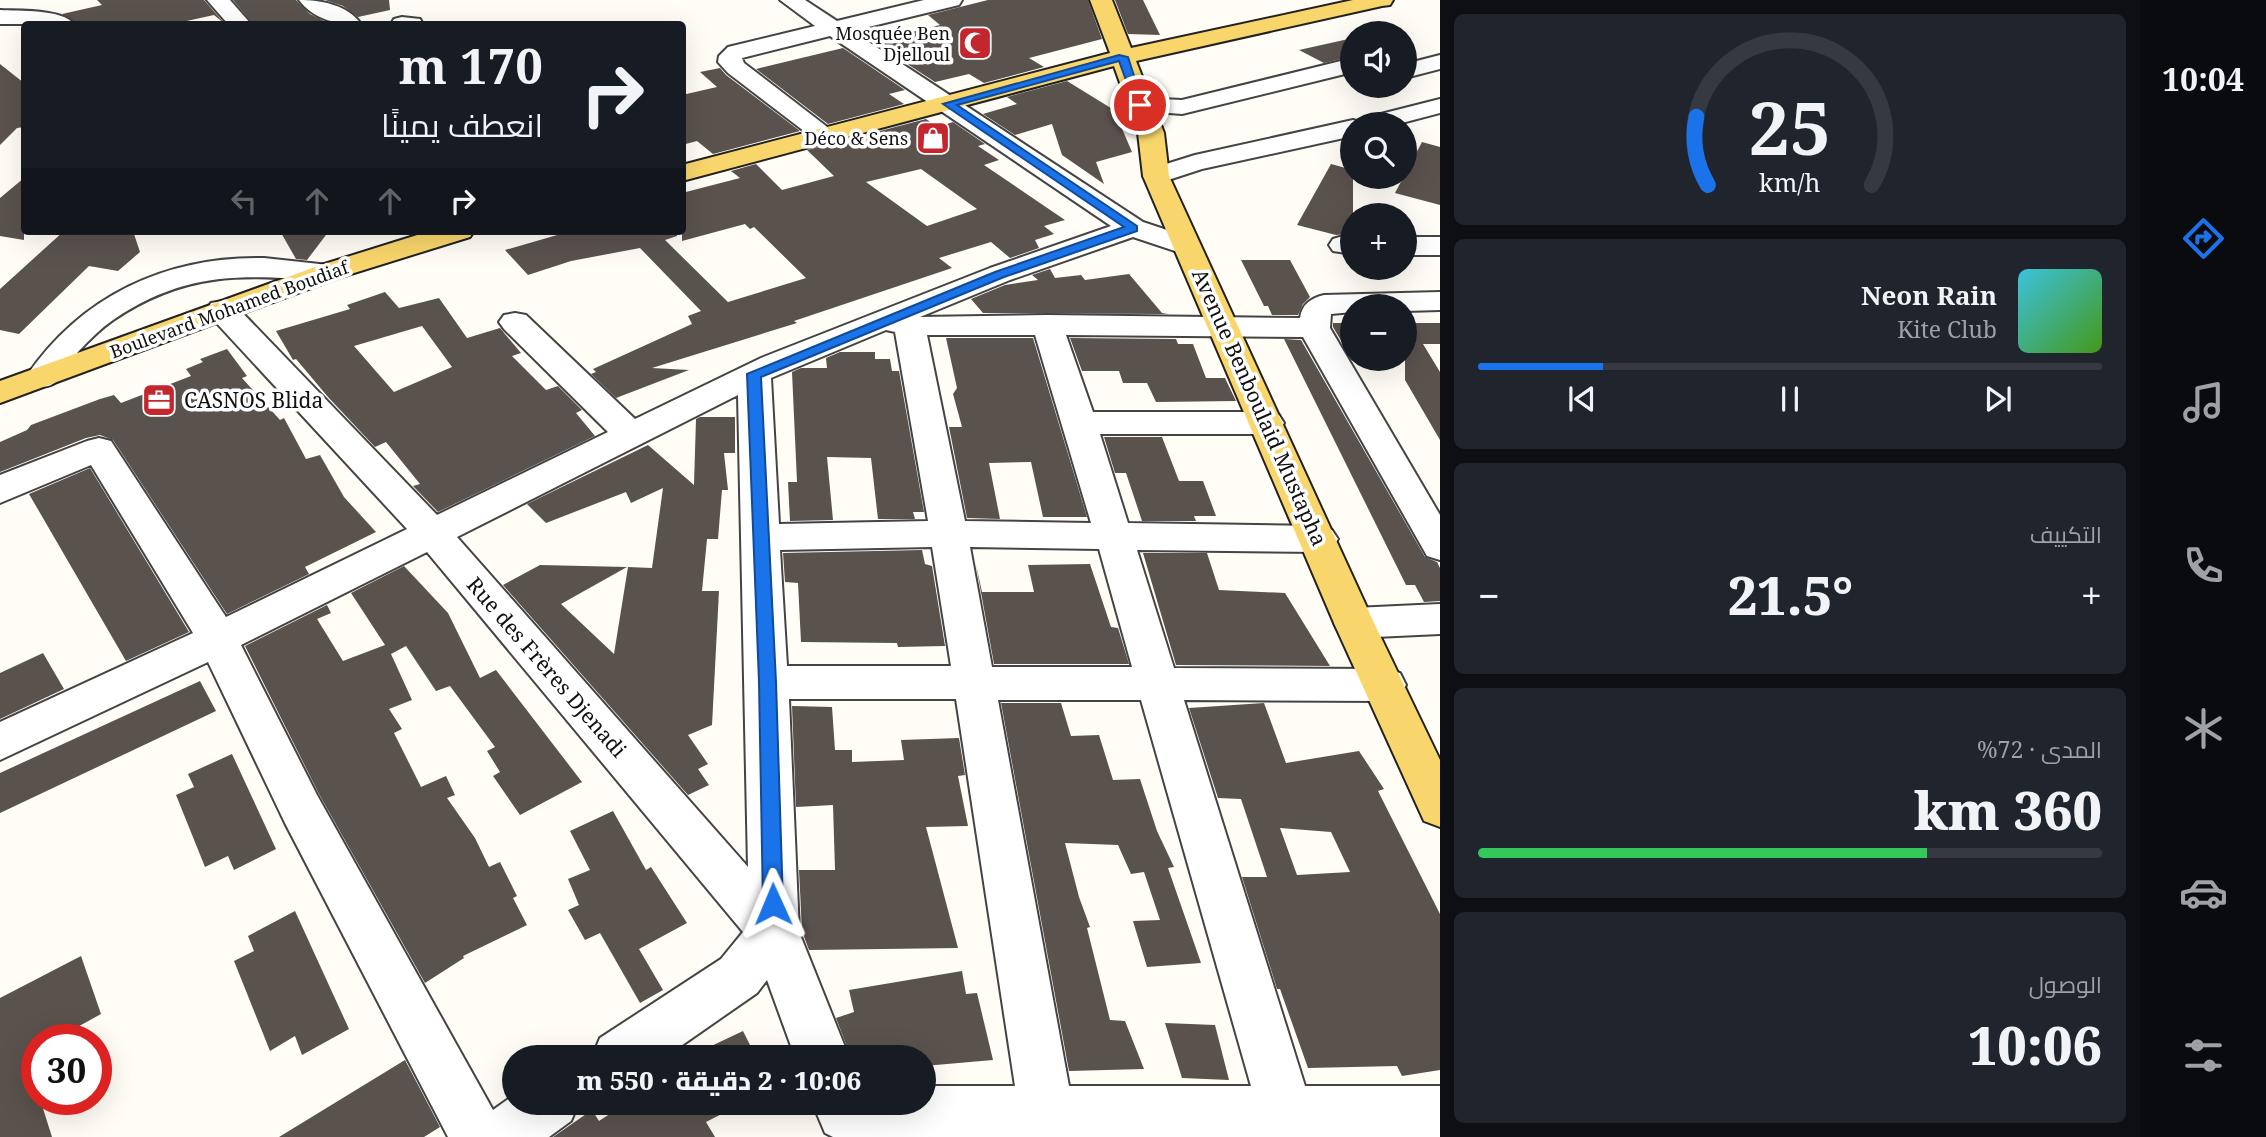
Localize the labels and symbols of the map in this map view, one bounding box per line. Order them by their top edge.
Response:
place label: Mosquée Ben Djelloul [835,21,950,66]
mosque icon: Mosquée Ben Djelloul [956,24,994,62]
pin [1110,75,1170,135]
shop icon: Déco & Sens [914,119,952,157]
place label: Déco & Sens [804,126,908,150]
street label: Boulevard Mohamed Boudiaf [107,254,353,363]
street label: Avenue Benboulaid Mustapha [1186,264,1334,550]
office icon: CASNOS Blida [140,381,178,419]
place label: CASNOS Blida [184,386,323,414]
street label: Rue des Frères Djenadi [461,571,633,763]
position arrow [736,867,810,941]
speed limit sign: 30 [21,1024,112,1115]

